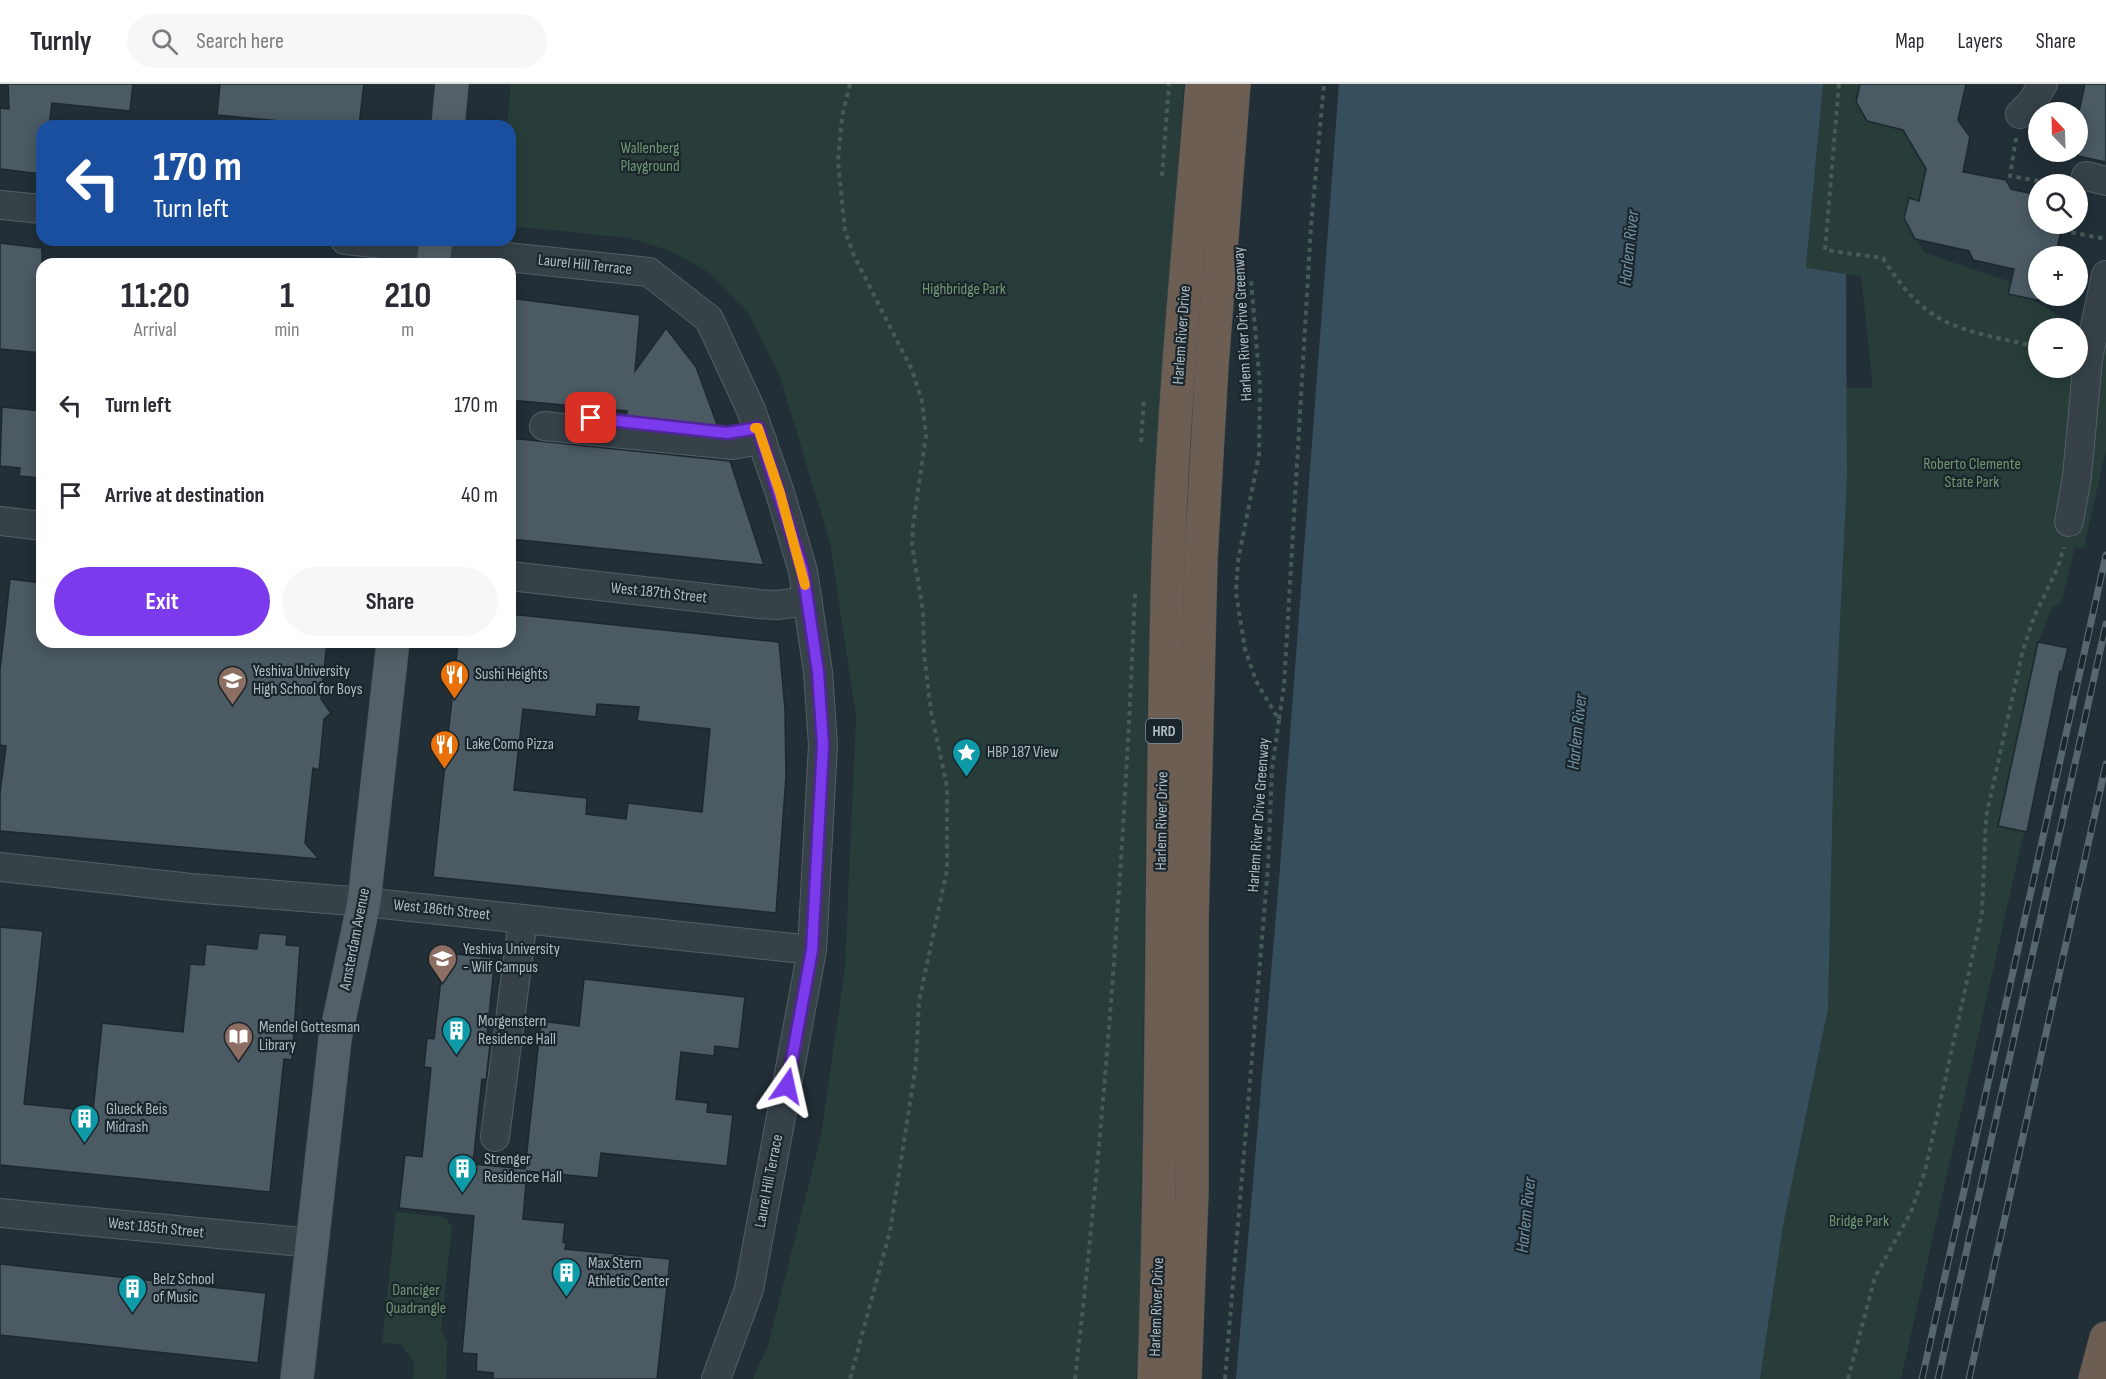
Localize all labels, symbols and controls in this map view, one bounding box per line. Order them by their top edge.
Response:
search box [127,14,547,68]
text: Turnly [30,25,91,58]
icon: search [148,25,181,58]
text: Search here [196,28,284,55]
text: Map [1895,29,1924,54]
text: Layers [1957,29,2003,54]
text: Share [2036,29,2076,54]
north arrow [2028,102,2088,162]
map controls [2028,102,2088,378]
park label: Wallenberg Playground [620,139,680,176]
text: 170 m [153,142,242,193]
icon: left [54,144,132,222]
button: search [2028,174,2088,234]
text: Turn left [153,193,229,225]
water label: Harlem River [1615,208,1644,287]
street label: Harlem River Drive Greenway [1229,246,1257,402]
button: + [2028,246,2088,306]
street label: Laurel Hill Terrace [537,251,633,279]
text: 11:20 [121,275,190,318]
text: 1 [280,275,294,318]
text: 210 [384,275,431,318]
park label: Highbridge Park [922,280,1006,299]
street label: Harlem River Drive [1169,285,1195,385]
text: Arrival [134,318,177,342]
text: min [274,318,300,342]
text: m [401,318,414,342]
button: − [2028,318,2088,378]
icon: left [54,389,87,422]
text: Turn left [105,392,171,419]
text: 170 m [454,392,498,419]
pin [565,392,616,443]
icon: arrive [574,401,607,434]
park label: Roberto Clemente State Park [1923,455,2021,492]
icon: arrive [54,479,87,512]
text: Arrive at destination [105,482,264,509]
text: 40 m [461,482,498,509]
button: Exit [54,567,270,636]
button: Share [282,567,498,636]
street label: West 187th Street [610,578,708,608]
restaurant icon: Sushi Heights [438,658,470,700]
place label: Yeshiva University High School for Boys [253,662,363,699]
school or university icon: Yeshiva University High School for Boys [216,664,248,706]
place label: Sushi Heights [475,665,548,684]
water label: Harlem River [1563,692,1592,771]
road number: HRD [1146,719,1182,743]
restaurant icon: Lake Como Pizza [429,728,461,770]
place label: Lake Como Pizza [466,735,554,754]
place icon: HBP 187 View [950,736,982,778]
street label: Harlem River Drive Greenway [1244,737,1274,893]
place label: HBP 187 View [987,743,1059,762]
street label: Harlem River Drive [1152,771,1172,871]
street label: Amsterdam Avenue [336,886,374,993]
street label: West 186th Street [393,895,492,925]
place label: Yeshiva University - Wilf Campus [463,940,560,977]
school or university icon: Yeshiva University - Wilf Campus [426,942,458,984]
place label: Morgenstern Residence Hall [478,1012,556,1049]
building icon: Morgenstern Residence Hall [441,1014,473,1056]
place label: Mendel Gottesman Library [259,1018,360,1055]
library icon: Mendel Gottesman Library [222,1020,254,1062]
position arrow [755,1054,819,1118]
place label: Glueck Beis Midrash [106,1100,168,1137]
building icon: Glueck Beis Midrash [69,1102,101,1144]
street label: Laurel Hill Terrace [751,1133,787,1229]
place label: Strenger Residence Hall [484,1150,562,1187]
building icon: Strenger Residence Hall [447,1152,479,1194]
water label: Harlem River [1512,1175,1541,1254]
park label: Bridge Park [1829,1212,1889,1231]
street label: West 185th Street [107,1213,205,1243]
place label: Max Stern Athletic Center [587,1254,670,1291]
building icon: Max Stern Athletic Center [551,1256,583,1298]
street label: Harlem River Drive [1146,1257,1168,1357]
place label: Belz School of Music [153,1270,214,1307]
building icon: Belz School of Music [116,1272,148,1314]
park label: Danciger Quadrangle [386,1281,446,1318]

